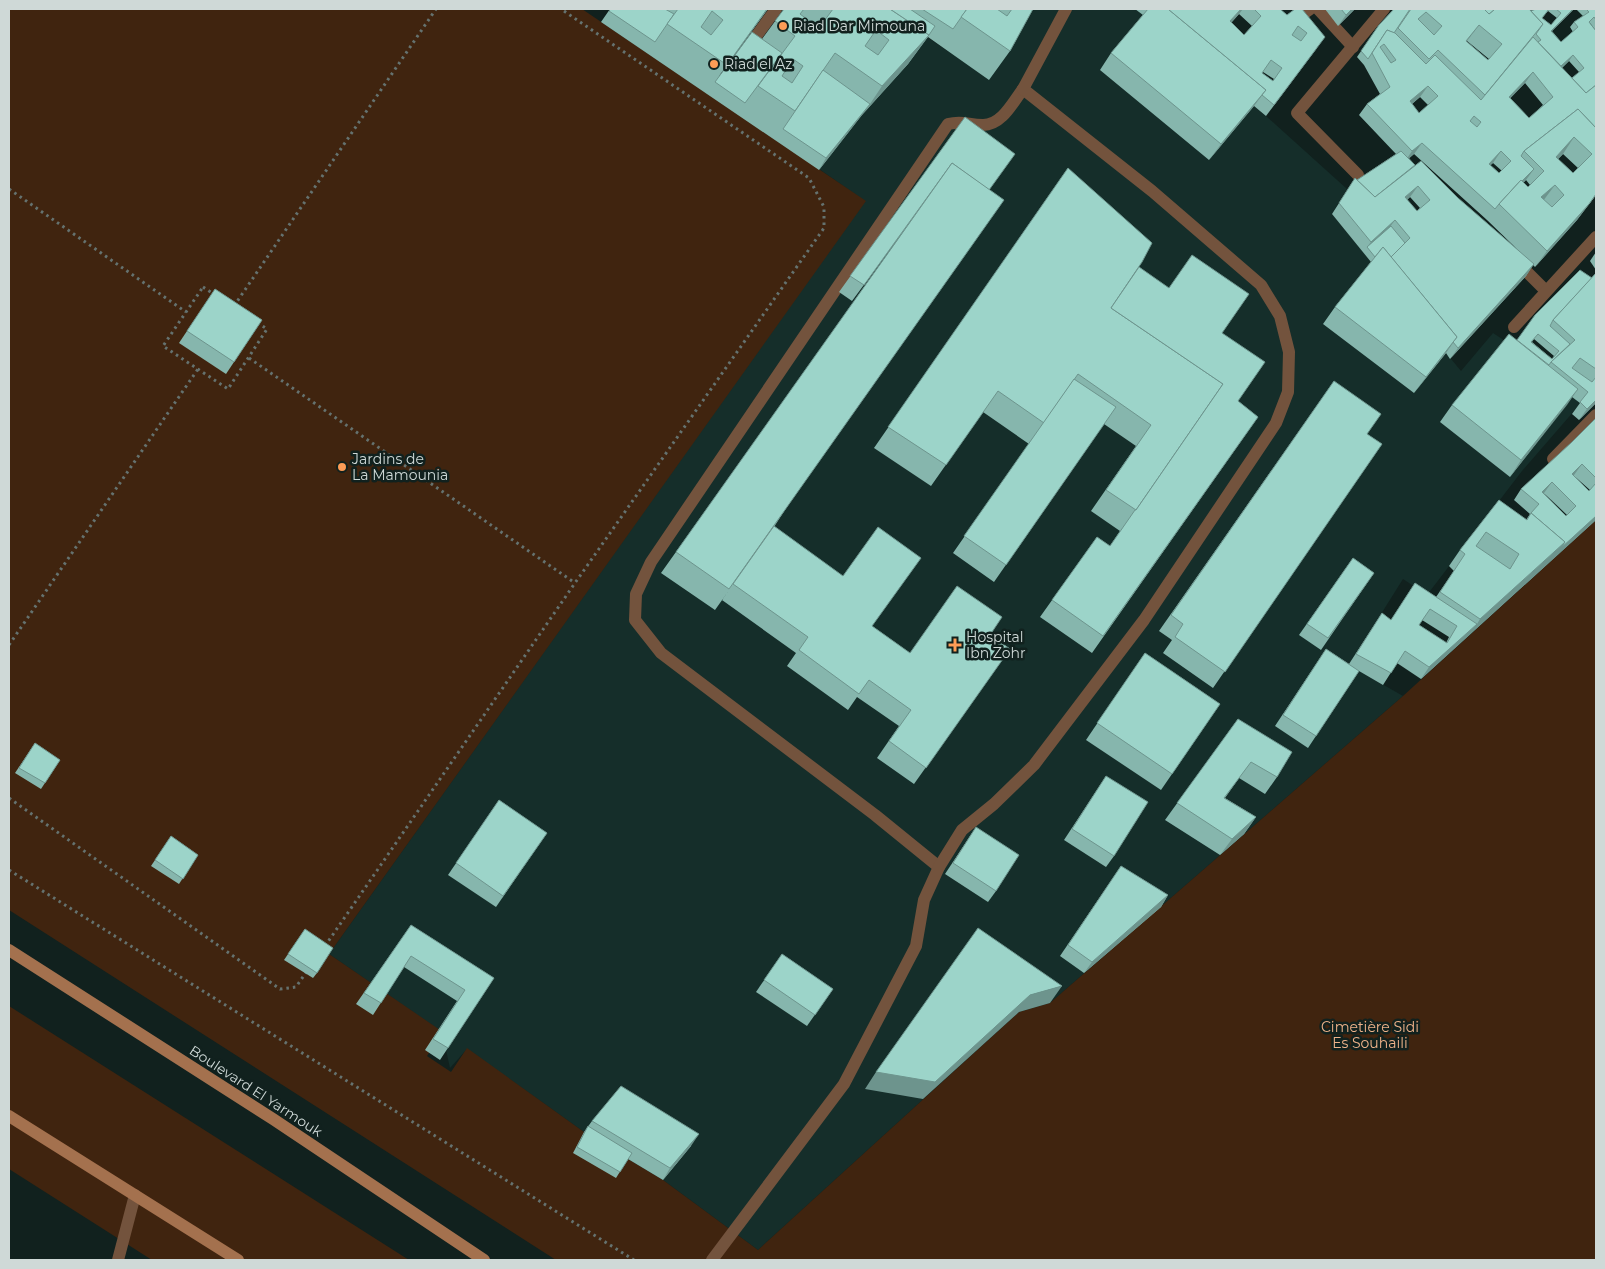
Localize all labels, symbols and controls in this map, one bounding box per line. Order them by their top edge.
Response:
place label: Riad Dar Mimouna [793,17,925,35]
marker: Riad Dar Mimouna [777,20,789,32]
place label: Riad el Az [724,55,792,73]
marker: Riad el Az [708,58,720,70]
place label: Jardins de La Mamounia [351,450,448,484]
marker: Jardins de La Mamounia [336,461,348,473]
place label: Hospital Ibn Zohr [966,628,1026,662]
marker: Hospital Ibn Zohr [948,638,962,652]
park label: Cimetière Sidi Es Souhaili [1321,1018,1419,1052]
street label: Boulevard El Yarmouk [186,1041,326,1141]

